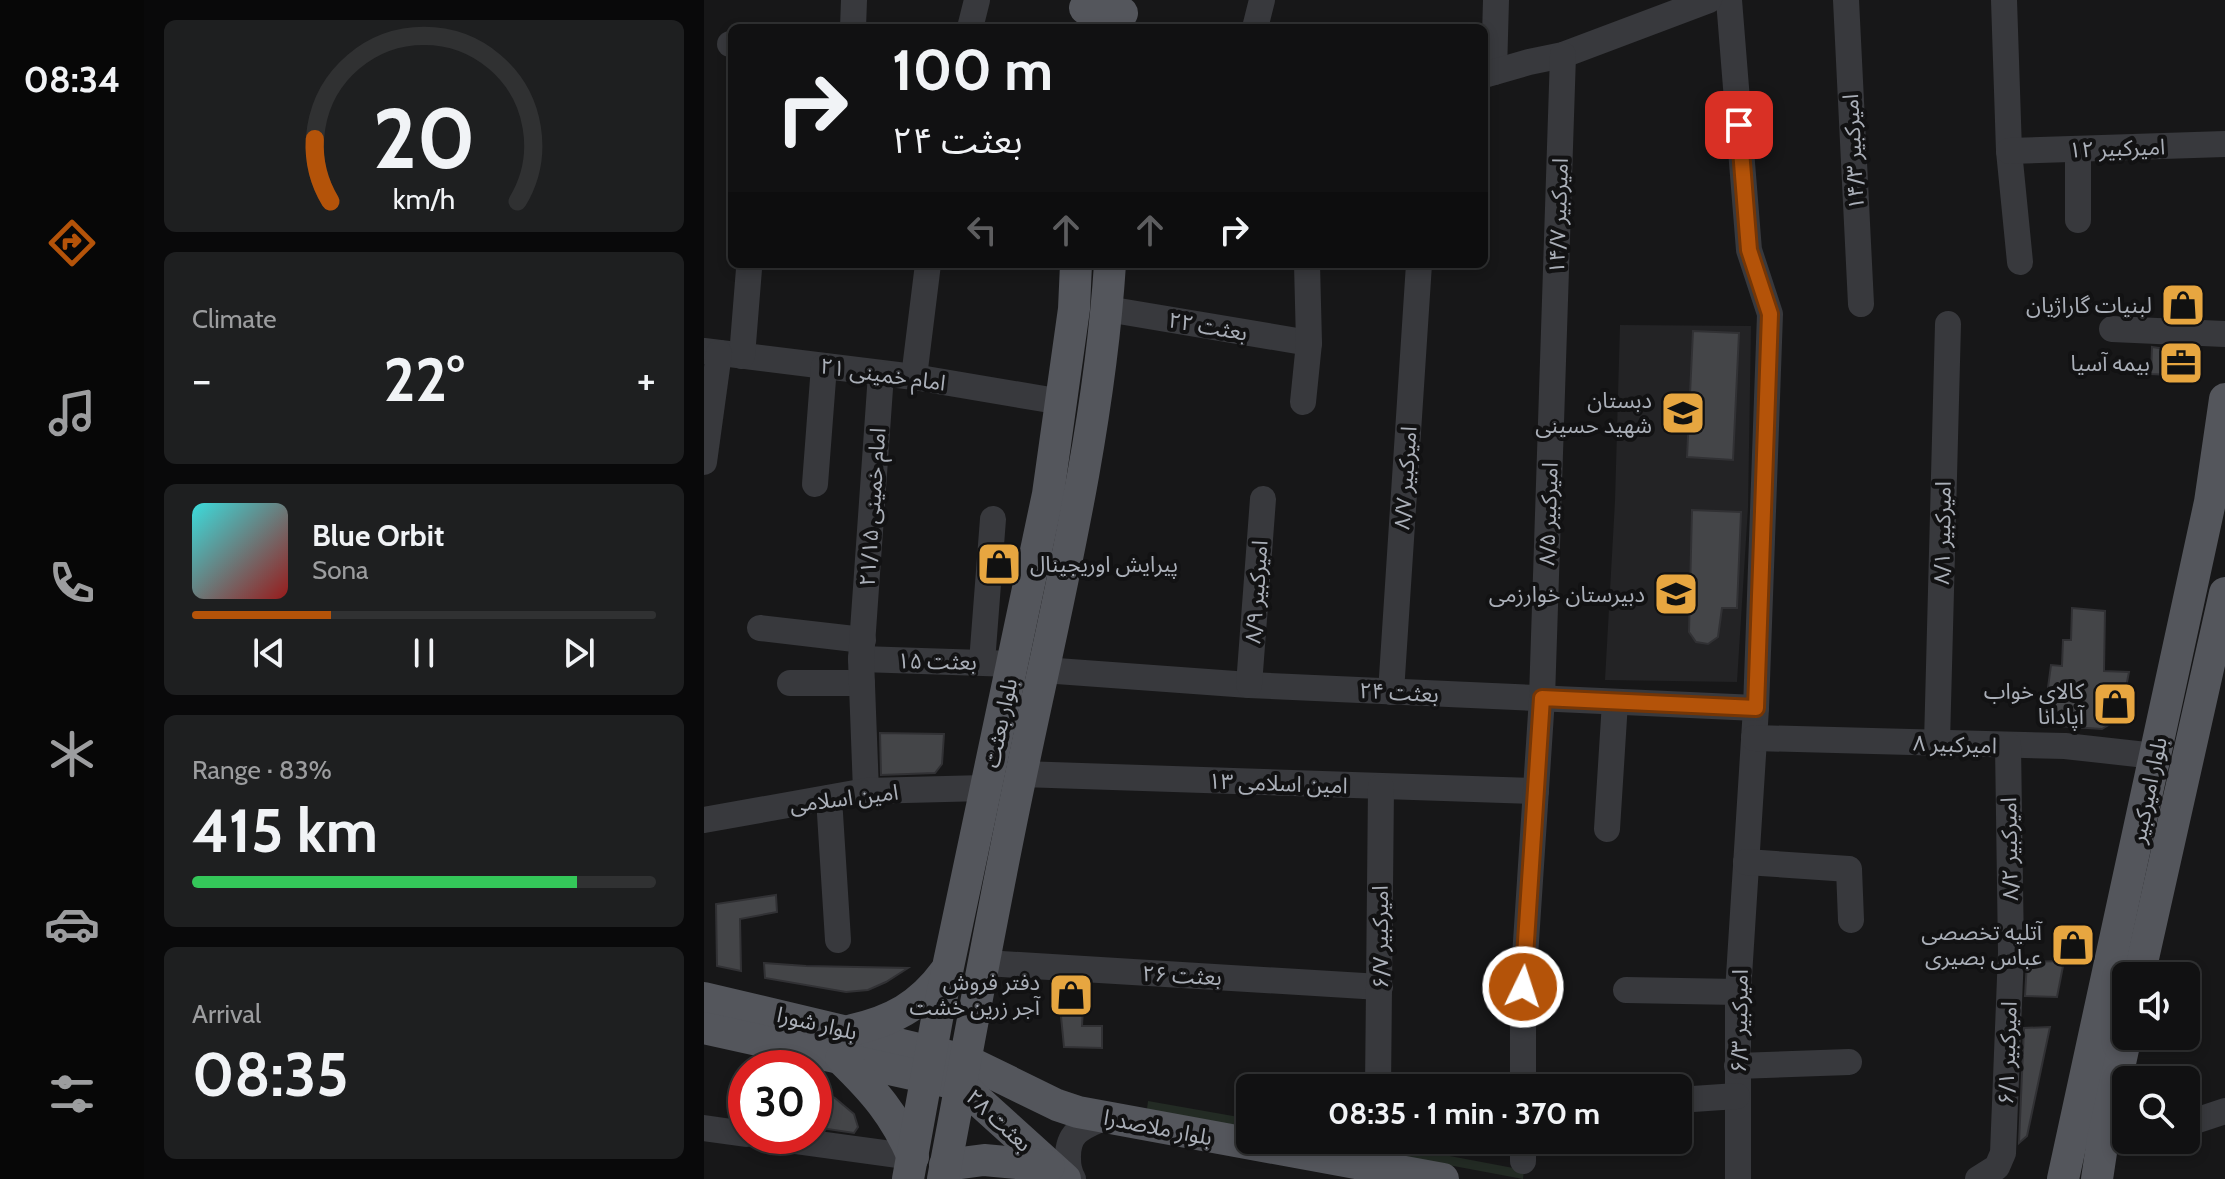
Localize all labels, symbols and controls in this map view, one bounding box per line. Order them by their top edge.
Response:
text: 100 m [892,36,1053,104]
icon: right [760,56,864,160]
text: 08:34 [24,57,120,101]
text: 20 [373,87,475,188]
pin [1705,91,1773,159]
street label: امیرکبیر ۱۴/۳ [1837,93,1870,211]
icon: arrive [1717,103,1761,147]
text: بعثت ۲۴ [892,118,1023,162]
street label: امیرکبیر ۱۲ [2068,133,2166,164]
street label: امیرکبیر ۱۴/۷ [1543,157,1574,275]
text: km/h [393,181,455,216]
icon: left [960,208,1004,252]
icon: ahead [1044,208,1088,252]
icon: ahead [1128,208,1172,252]
icon: right [1212,208,1256,252]
icon: directions [44,215,100,271]
shop icon: لبنیات گاراژیان [2159,281,2207,329]
place label: لبنیات گاراژیان [2026,292,2152,319]
text: Climate [192,303,277,335]
street label: بعثت ۲۲ [1166,306,1250,347]
office icon: بیمه آسیا [2157,339,2205,387]
text: 22° [384,343,464,416]
place label: بیمه آسیا [2070,350,2150,377]
street label: امام خمینی ۲۱ [818,352,947,400]
text: − [192,353,211,406]
text: + [637,353,656,406]
icon: music [44,385,100,441]
place label: دبستان شهید حسینی [1535,387,1652,439]
school or university icon: دبستان شهید حسینی [1659,389,1707,437]
street label: امیرکبیر ۸/۷ [1388,425,1423,531]
street label: امام خمینی ۲۱/۱۵ [853,427,894,587]
street label: امیرکبیر ۸/۵ [1533,462,1564,566]
street label: امیرکبیر ۸/۱ [1928,481,1957,585]
text: Blue Orbit [312,517,444,554]
street label: امیرکبیر ۸/۹ [1239,539,1274,645]
shop icon: پیرایش اوریجینال [975,540,1023,588]
place label: پیرایش اوریجینال [1030,551,1178,579]
text: Sona [312,554,369,586]
icon: phone [44,555,100,611]
school or university icon: دبیرستان خوارزمی [1652,570,1700,618]
place label: دبیرستان خوارزمی [1489,581,1645,608]
icon: previous [247,631,291,675]
icon: pause [402,631,446,675]
icon: next [557,631,601,675]
street label: بعثت ۱۵ [897,647,977,676]
street label: بلوار بعثت [978,676,1023,770]
street label: بعثت ۲۴ [1358,677,1440,708]
place label: کالای خواب آپادانا [1984,678,2086,731]
shop icon: کالای خواب آپادانا [2091,680,2139,728]
icon: climate [44,726,100,782]
street label: امیرکبیر ۸ [1913,730,1997,759]
street label: بلوار امیرکبیر [2124,735,2173,846]
text: Range · 83% [192,754,332,786]
street label: امین اسلامی ۱۳ [1208,768,1348,799]
street label: امین اسلامی [788,778,900,819]
text: 415 km [192,794,378,867]
street label: امیرکبیر ۸/۲ [1995,797,2024,901]
street label: امیرکبیر ۶/۷ [1367,885,1394,989]
icon: car [44,896,100,952]
place label: آتلیه تخصصی عباس بصیری [1921,919,2044,971]
shop icon: آتلیه تخصصی عباس بصیری [2049,921,2097,969]
position arrow [1481,945,1565,1029]
street label: بعثت ۲۶ [1141,960,1223,991]
map controls [2112,962,2200,1154]
button: sound [2112,962,2200,1050]
place label: دفتر فروش آجر زرین خشت [909,969,1042,1021]
street label: امیرکبیر ۶/۳ [1725,969,1754,1073]
shop icon: دفتر فروش آجر زرین خشت [1047,971,1095,1019]
text: Arrival [192,998,261,1030]
street label: بلوار شورا [774,1001,860,1046]
street label: امیرکبیر ۶/۱ [1992,1001,2023,1105]
text: 08:35 [192,1038,348,1111]
speed limit sign: 30 [728,1050,832,1154]
icon: filters [44,1066,100,1122]
button: search [2112,1066,2200,1154]
street label: بعثت ۲۸ [960,1083,1037,1157]
text: 08:35 · 1 min · 370 m [1328,1095,1600,1132]
street label: بلوار ملاصدرا [1101,1104,1215,1151]

